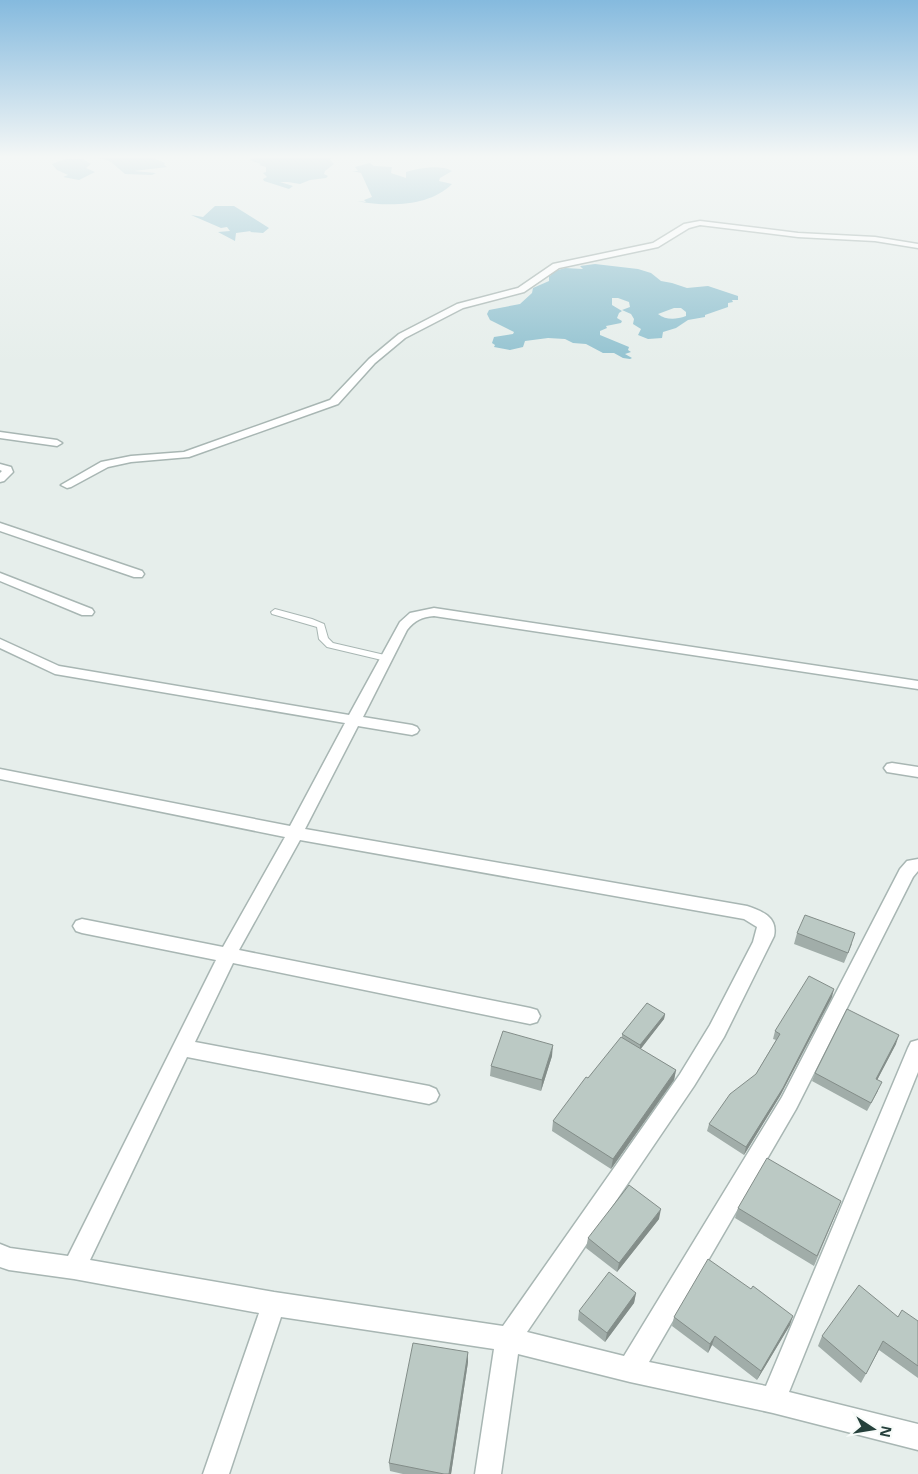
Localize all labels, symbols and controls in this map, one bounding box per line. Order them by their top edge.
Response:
north arrow [848,1404,898,1454]
text: N [876,1424,897,1439]

